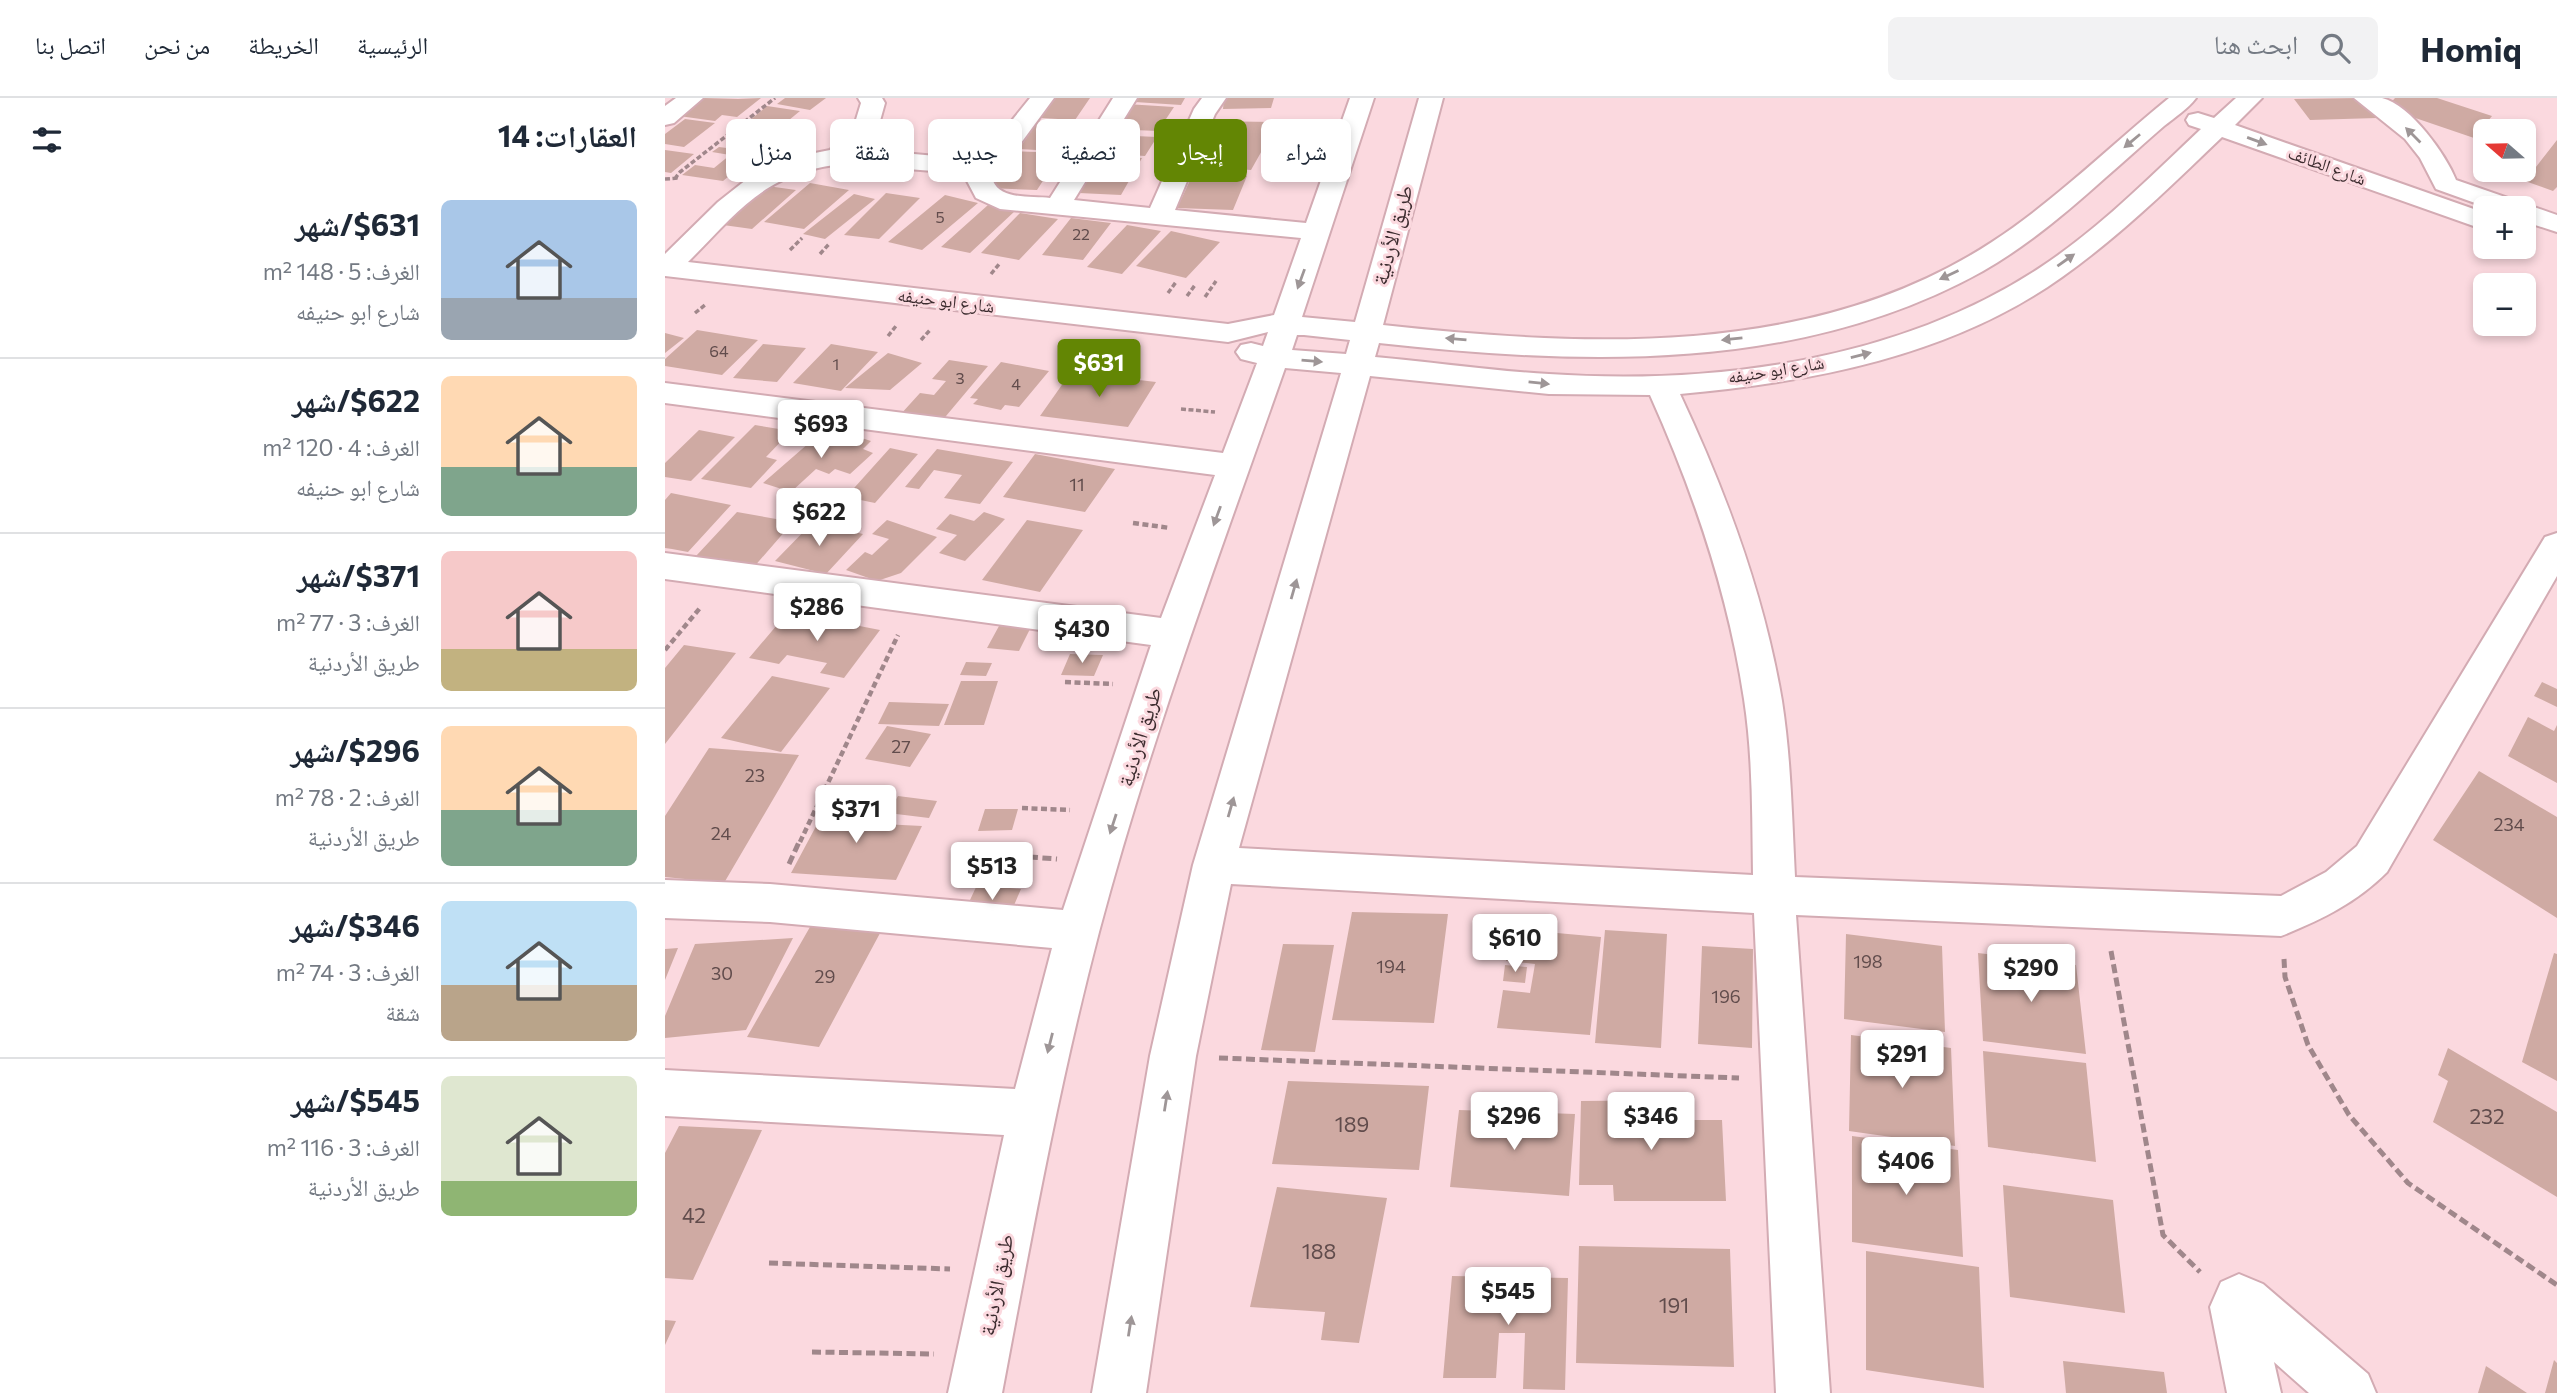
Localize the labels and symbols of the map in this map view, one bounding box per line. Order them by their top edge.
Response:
north arrow [2473,119,2536,182]
one-way arrow [2405,127,2421,143]
one-way arrow [2123,133,2140,148]
one-way arrow [2246,136,2267,147]
street label: شارع الطائف [2285,141,2369,190]
street label: طريق الأردنية [1366,182,1419,288]
house number: 5 [935,207,945,226]
house number: 22 [1072,224,1090,243]
one-way arrow [2057,253,2075,267]
one-way arrow [1295,268,1306,289]
one-way arrow [1939,270,1959,281]
street label: شارع ابو حنيفه [896,283,996,318]
one-way arrow [1445,333,1467,344]
one-way arrow [1721,334,1743,345]
pin: $631 [1058,340,1140,399]
house number: 64 [709,341,729,360]
one-way arrow [1850,349,1872,360]
street label: شارع ابو حنيفه [1726,351,1826,388]
house number: 1 [833,354,839,373]
one-way arrow [1301,356,1323,367]
house number: 3 [955,368,965,387]
house number: 4 [1011,374,1021,393]
one-way arrow [1528,378,1550,389]
pin: $693 [780,400,862,460]
house number: 11 [1069,473,1085,495]
pin: $622 [778,489,860,548]
one-way arrow [1211,506,1222,527]
one-way arrow [1289,578,1299,599]
pin: $286 [776,584,858,643]
pin: $430 [1041,606,1123,665]
street label: طريق الأردنية [1112,684,1167,790]
house number: 27 [891,735,911,757]
house number: 23 [745,764,765,786]
pin: $371 [815,786,897,845]
one-way arrow [1226,796,1236,817]
house number: 234 [2493,813,2525,835]
one-way arrow [1107,814,1118,835]
house number: 24 [711,822,731,844]
pin: $513 [951,842,1033,902]
pin: $610 [1474,914,1556,974]
pin: $290 [1990,944,2072,1004]
house number: 198 [1853,950,1883,972]
house number: 194 [1376,955,1406,977]
house number: 30 [711,962,733,984]
house number: 29 [815,965,835,987]
house number: 196 [1711,985,1741,1007]
pin: $291 [1861,1030,1943,1090]
one-way arrow [1044,1033,1054,1054]
one-way arrow [1161,1090,1172,1112]
pin: $296 [1473,1093,1555,1152]
pin: $346 [1610,1093,1692,1152]
house number: 232 [2469,1103,2505,1128]
house number: 189 [1335,1111,1369,1136]
pin: $406 [1865,1138,1947,1197]
house number: 42 [682,1202,706,1227]
street label: طريق الأردنية [973,1232,1020,1338]
house number: 188 [1302,1238,1336,1263]
pin: $545 [1467,1268,1549,1327]
house number: 191 [1659,1292,1689,1317]
one-way arrow [1125,1315,1136,1337]

